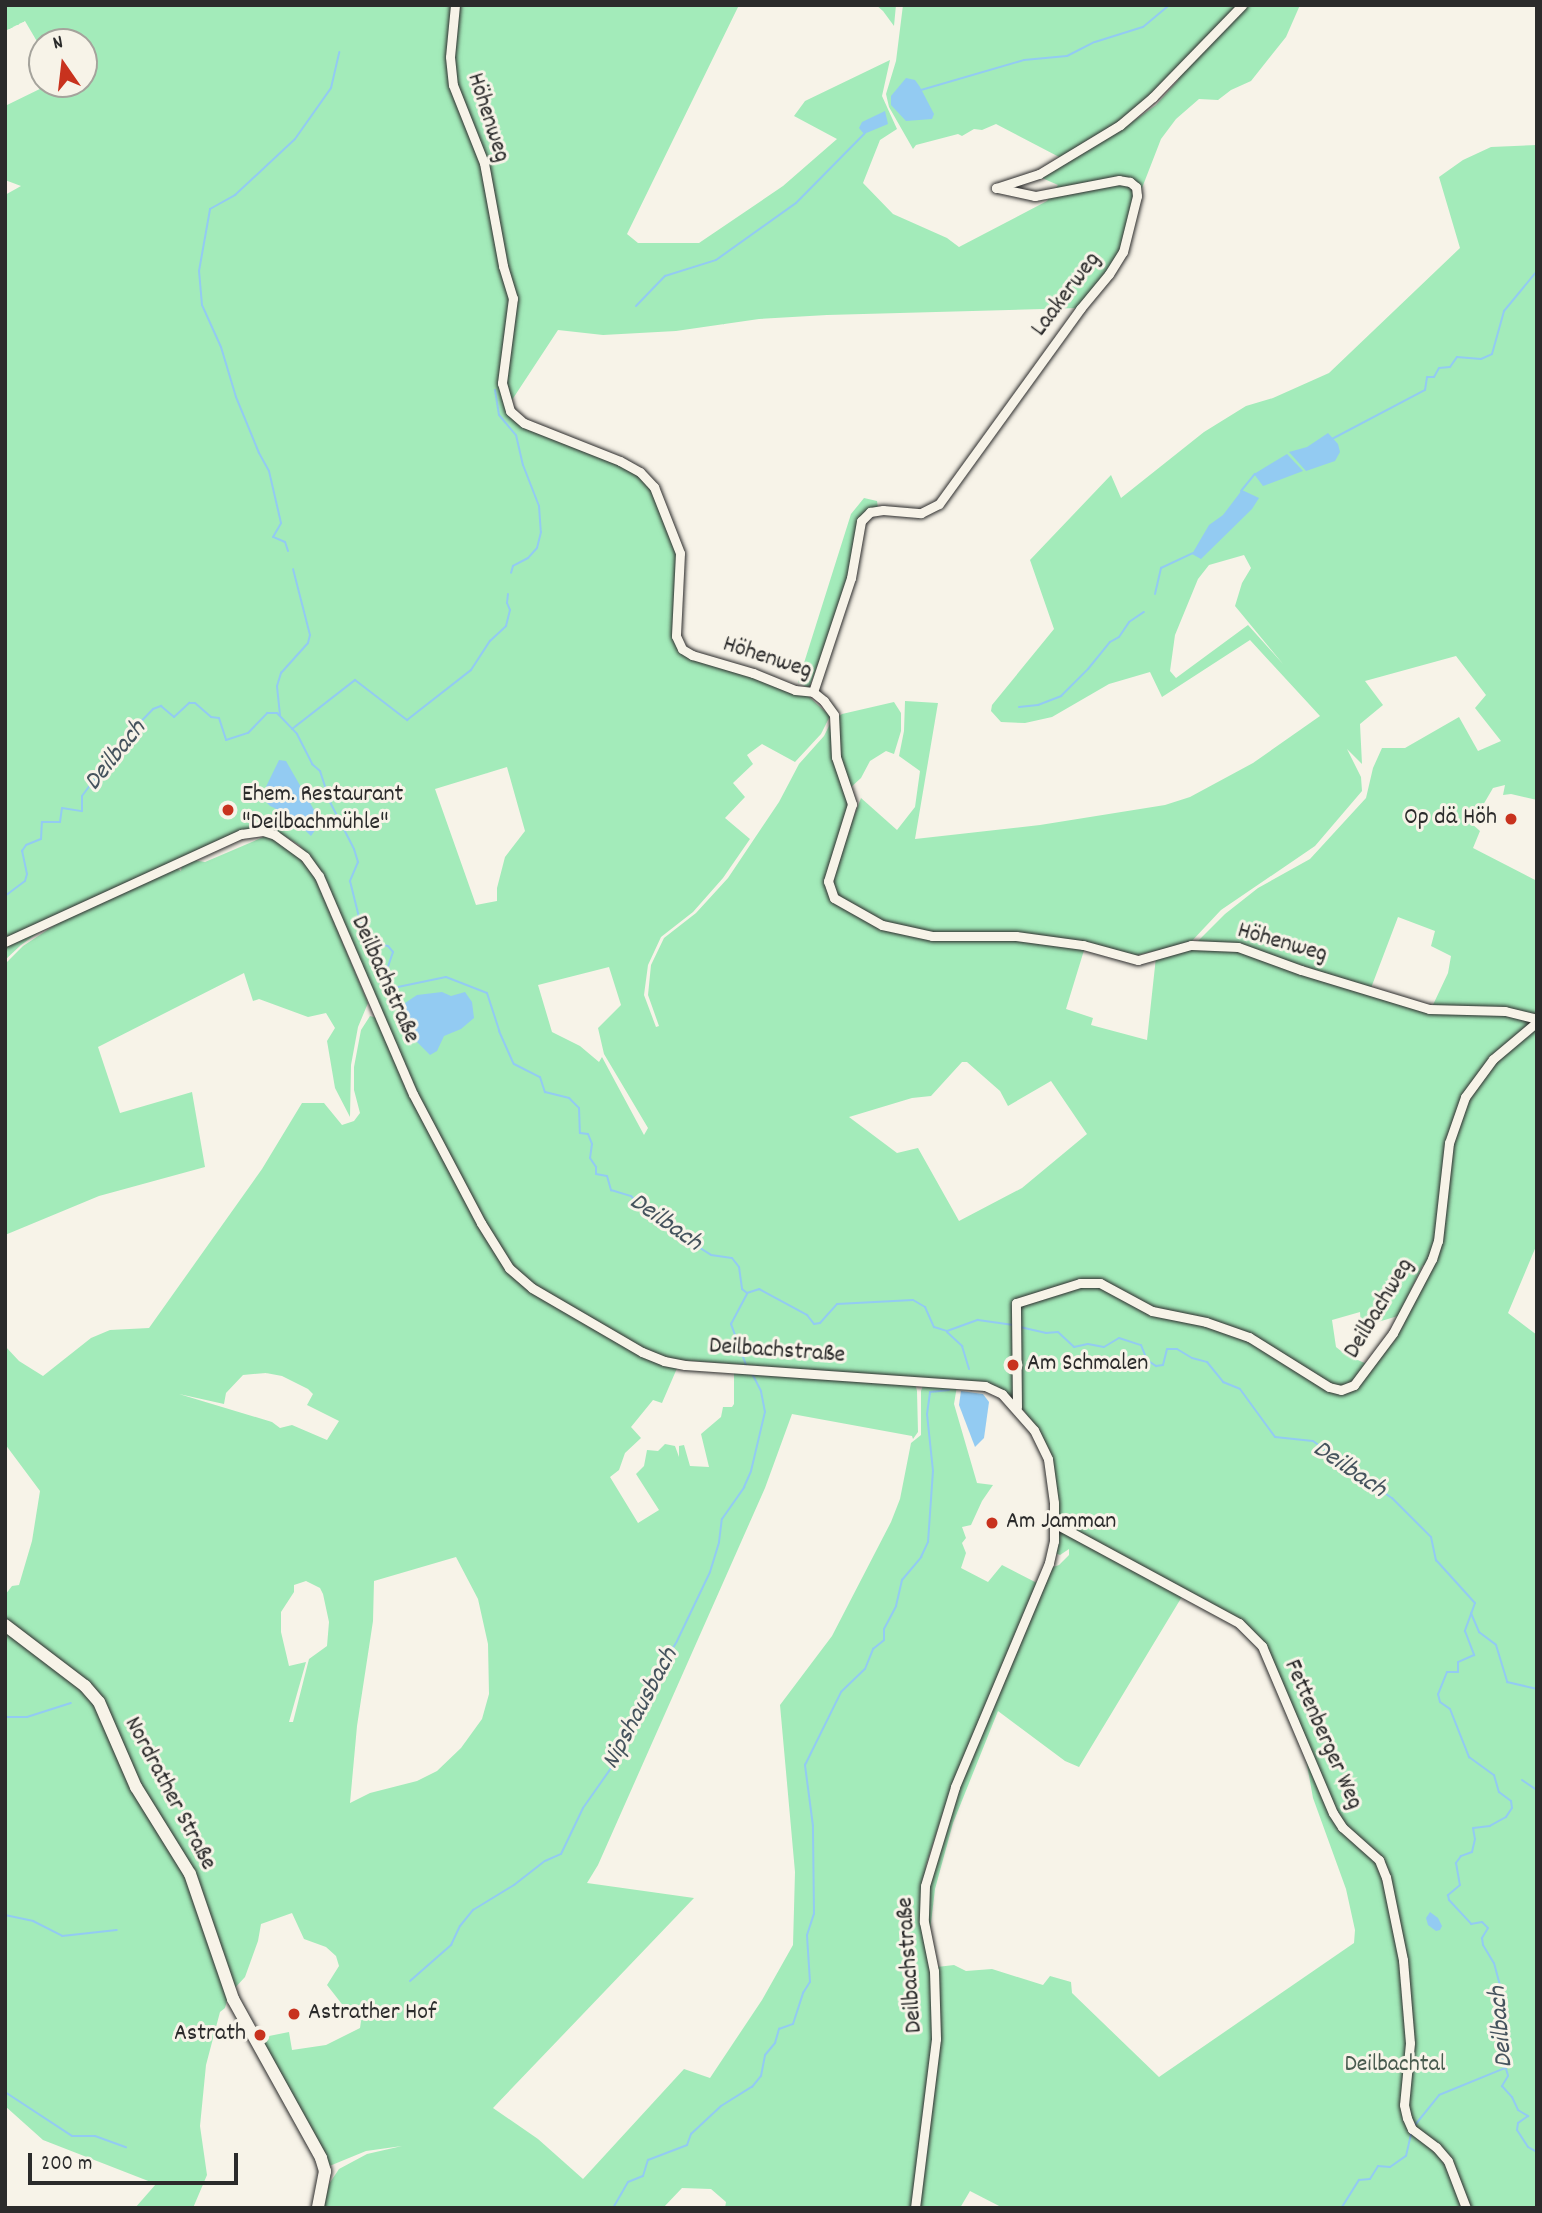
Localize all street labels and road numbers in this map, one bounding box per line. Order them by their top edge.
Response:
street label: Höhenweg [459,70,515,166]
street label: Laakerweg [1026,247,1108,343]
street label: Höhenweg [719,631,815,687]
street label: Deilbachstraße [343,912,425,1048]
street label: Höhenweg [1234,917,1330,971]
street label: Deilbachweg [1339,1254,1421,1364]
street label: Deilbachstraße [708,1333,846,1371]
street label: Fettenberger Weg [1276,1656,1368,1814]
street label: Nordrather Straße [117,1713,221,1875]
street label: Deilbachstraße [892,1896,930,2034]

